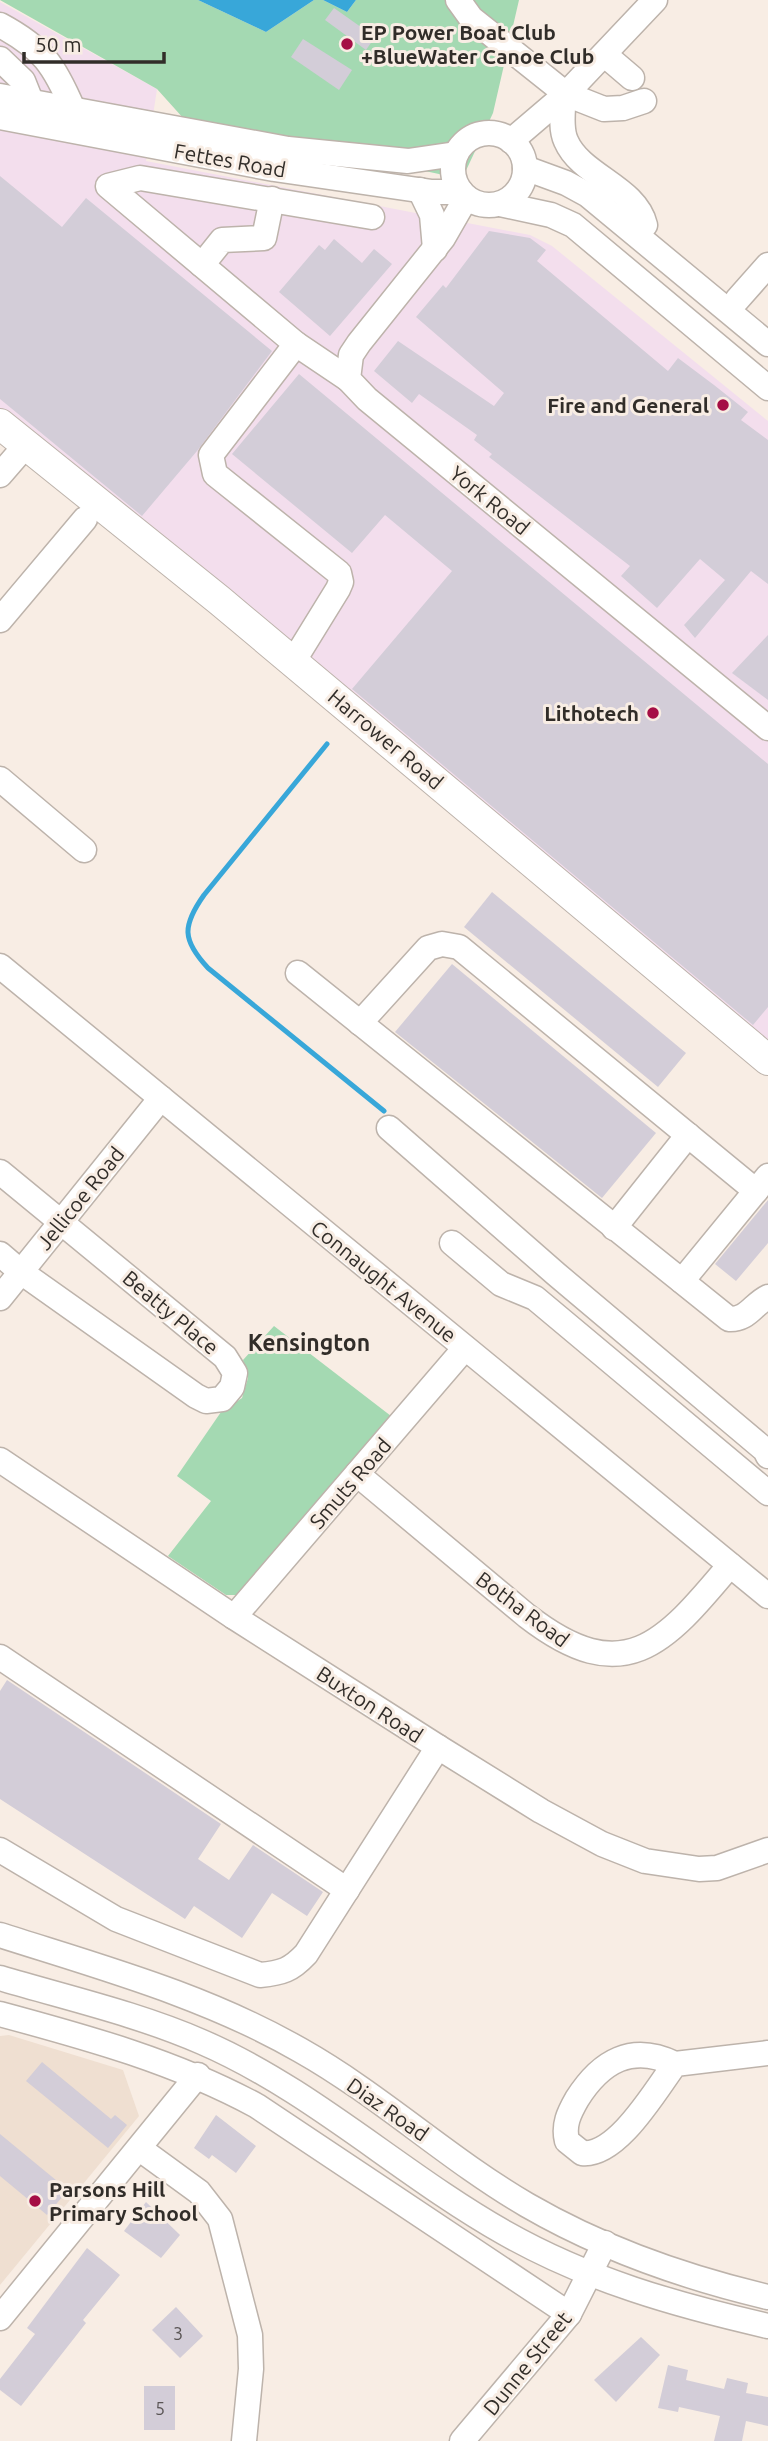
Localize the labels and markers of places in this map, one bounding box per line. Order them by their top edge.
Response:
place label: EP Power Boat Club +BlueWater Canoe Club [361,20,594,68]
marker: EP Power Boat Club +BlueWater Canoe Club [339,36,355,52]
place label: Fire and General [547,393,709,417]
marker: Fire and General [715,397,731,413]
place label: Lithotech [544,701,639,725]
marker: Lithotech [645,705,661,721]
place label: Parsons Hill Primary School [49,2177,198,2225]
marker: Parsons Hill Primary School [27,2193,43,2209]

